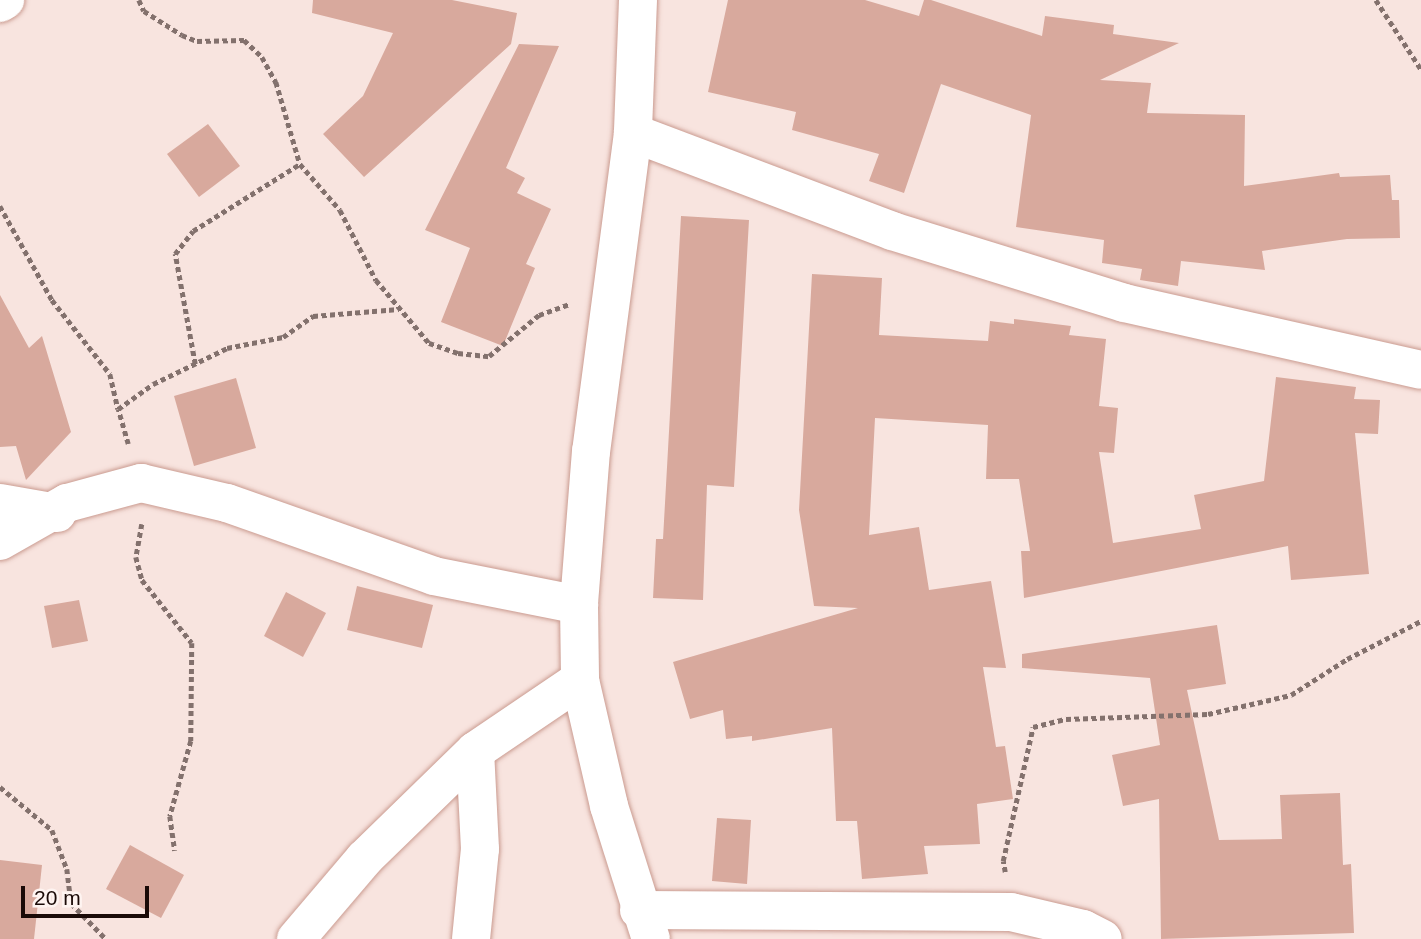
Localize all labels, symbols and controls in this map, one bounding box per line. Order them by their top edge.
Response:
scale bar [24,872,152,916]
text: 20 m [34,886,81,909]

